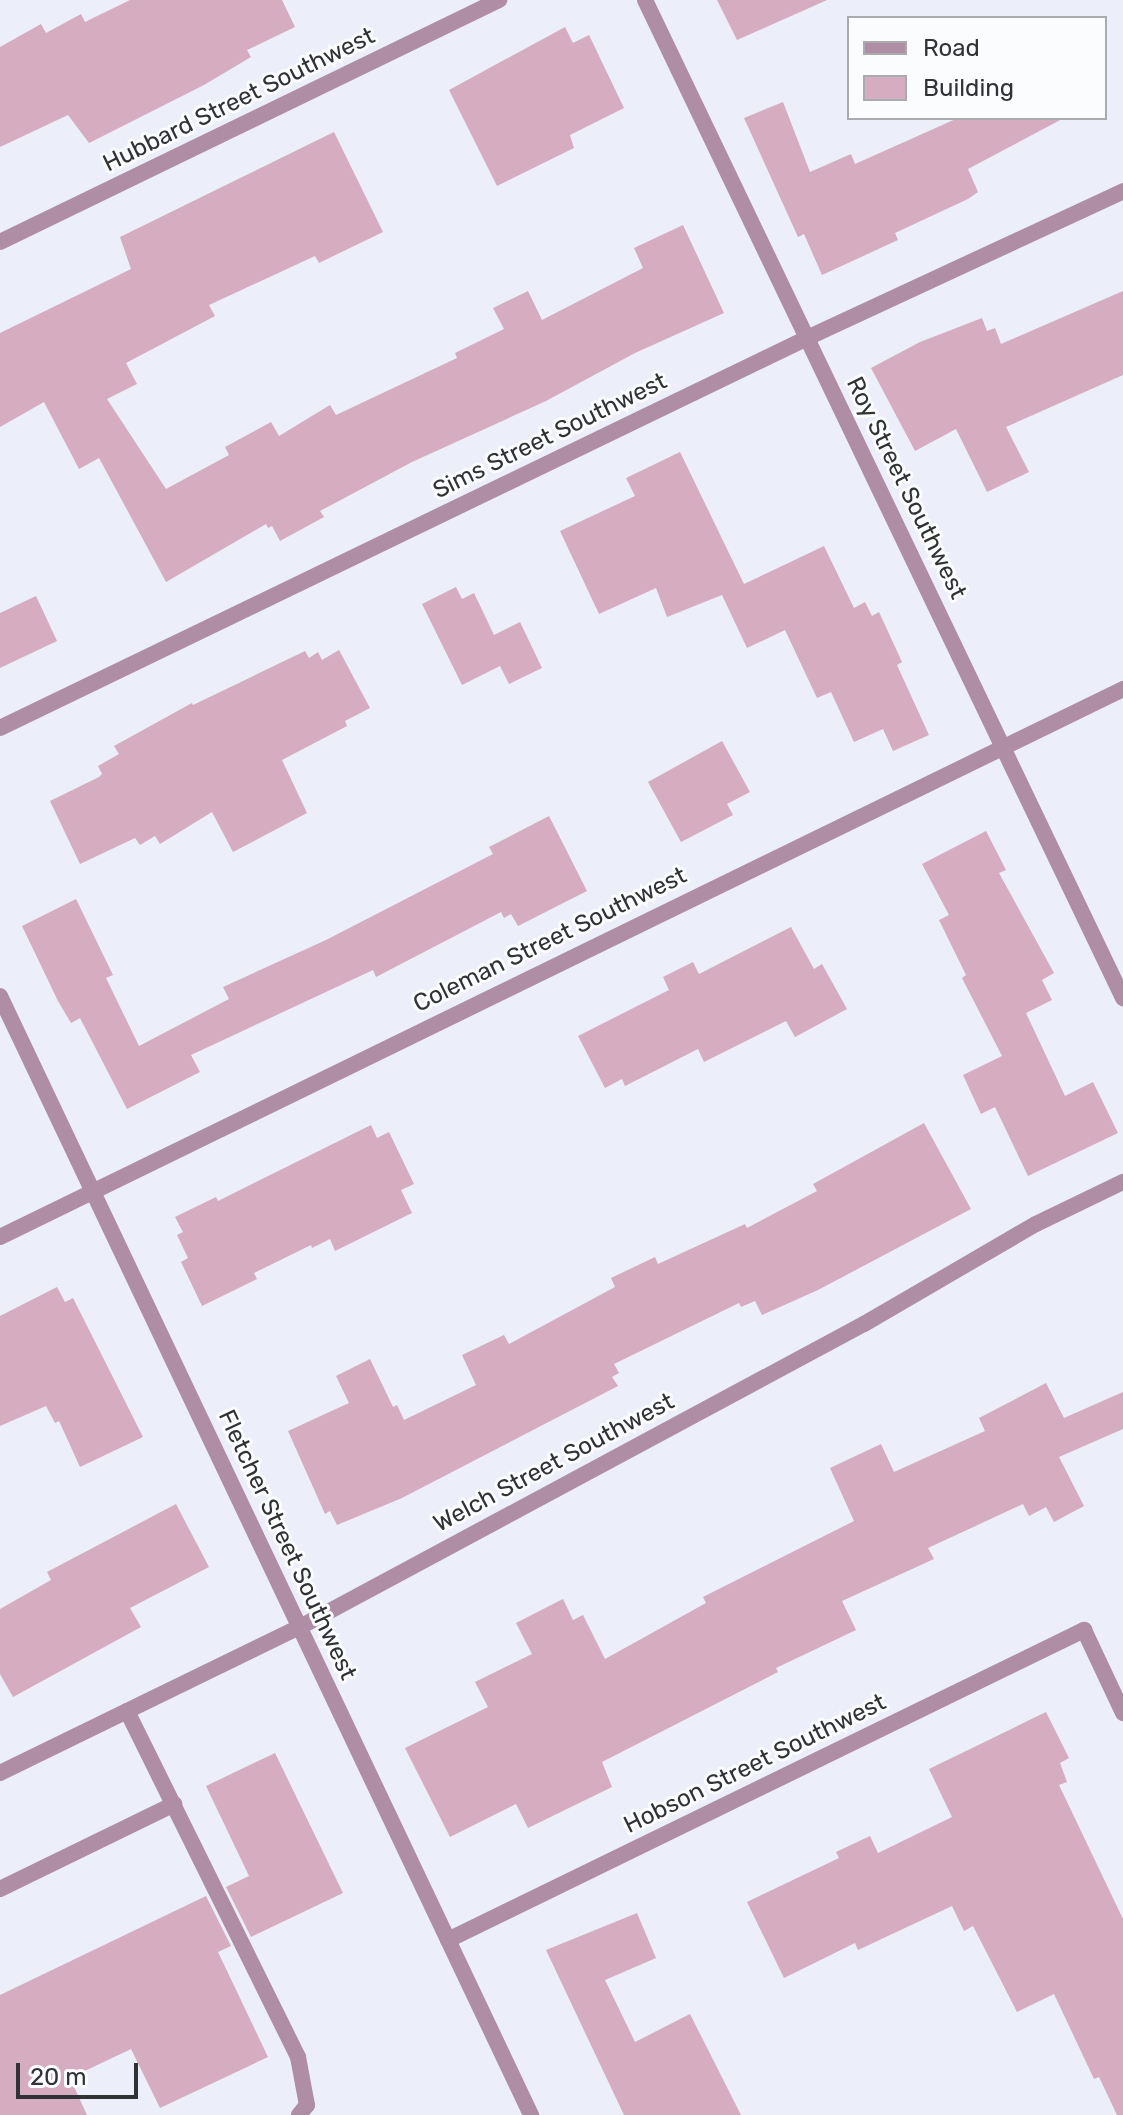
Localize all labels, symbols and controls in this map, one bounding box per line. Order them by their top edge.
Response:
legend [847,16,1107,120]
street label: Hubbard Street Southwest [98,22,380,178]
text: Road [923,34,980,62]
text: Building [923,74,1014,102]
street label: Sims Street Southwest [428,367,672,505]
street label: Roy Street Southwest [840,372,972,604]
street label: Coleman Street Southwest [409,861,691,1019]
street label: Welch Street Southwest [429,1387,679,1539]
street label: Fletcher Street Southwest [212,1405,362,1685]
street label: Hobson Street Southwest [619,1688,891,1840]
scale bar [20,2047,142,2097]
text: 20 m [30,2063,87,2091]

